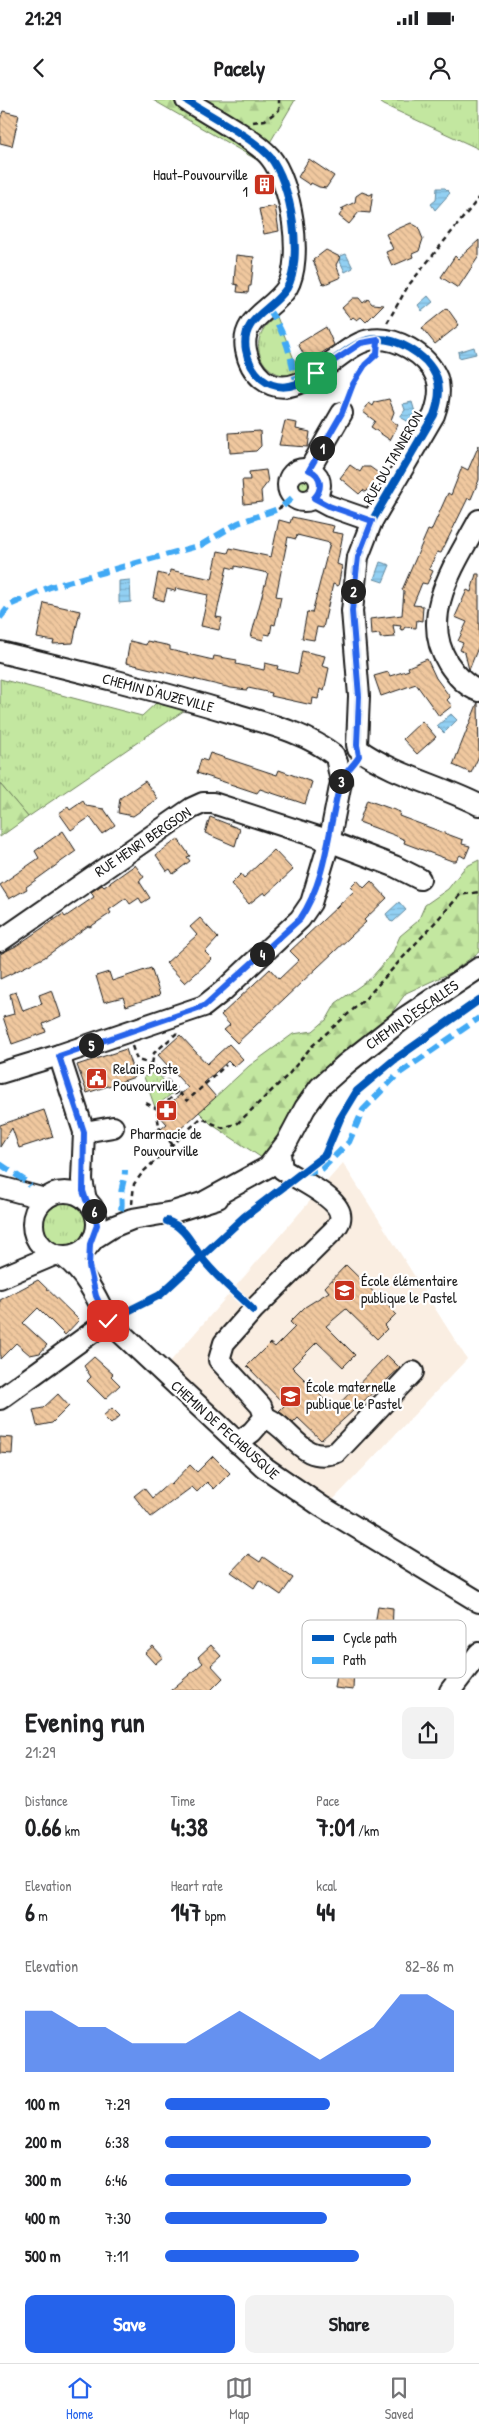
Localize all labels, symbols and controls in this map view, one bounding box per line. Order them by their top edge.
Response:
text: 21:29 [25,5,61,31]
text: Pacely [214,53,265,83]
icon: back [25,54,53,82]
icon: person [426,54,454,82]
place label: Haut-Pouvourville 1 [153,164,248,202]
building icon: Haut-Pouvourville 1 [252,172,276,196]
pin [295,352,337,394]
icon: arrive [302,359,330,387]
street label: RUE DU TANNERON [357,407,428,508]
pin: 1 [310,436,334,460]
text: 1 [320,439,325,458]
pin: 2 [340,578,366,604]
text: 2 [350,582,357,601]
street label: CHEMIN D'AUZEVILLE [100,668,217,718]
pin: 3 [328,768,354,794]
text: 3 [338,772,345,791]
street label: RUE HENRI BERGSON [90,802,195,882]
pin: 4 [250,942,274,966]
text: 4 [260,945,265,964]
street label: CHEMIN D'ESCALLES [361,975,462,1054]
pin: 5 [78,1032,104,1058]
text: 5 [89,1036,94,1055]
place label: Relais Poste Pouvourville [113,1058,178,1096]
public building icon: Relais Poste Pouvourville [85,1066,109,1090]
pharmacy icon: Pharmacie de Pouvourville [154,1099,178,1123]
place label: Pharmacie de Pouvourville [130,1123,202,1161]
pin: 6 [82,1198,106,1224]
text: 6 [92,1202,97,1221]
place label: École élémentaire publique le Pastel [361,1270,458,1308]
school or university icon: École élémentaire publique le Pastel [333,1278,357,1302]
pin [87,1300,129,1342]
icon: check [94,1307,122,1335]
street label: CHEMIN DE PECHBUSQUE [166,1375,284,1484]
place label: École maternelle publique le Pastel [306,1376,402,1414]
school or university icon: École maternelle publique le Pastel [278,1384,302,1408]
legend [302,1620,466,1678]
text: Cycle path [343,1628,397,1648]
text: Path [343,1650,366,1669]
text: Evening run [25,1703,145,1741]
button: share [402,1707,454,1759]
text: 21:29 [25,1741,55,1763]
text: Distance [25,1791,68,1810]
text: Time [171,1791,195,1810]
text: Pace [316,1791,340,1810]
text: 0.66 [25,1810,62,1844]
text: 4:38 [171,1810,208,1844]
text: 7:01 [316,1810,355,1844]
text: km [62,1821,80,1840]
text: /km [355,1821,379,1840]
text: Elevation [25,1876,72,1895]
text: Heart rate [171,1876,223,1895]
text: kcal [316,1876,337,1895]
text: 6 [25,1895,35,1929]
text: 147 [171,1895,201,1929]
text: 44 [316,1895,335,1929]
text: m [35,1906,48,1925]
text: bpm [201,1906,226,1925]
text: Elevation [25,1955,78,1977]
text: 82–86 m [405,1955,454,1977]
text: 100 m [25,2093,60,2115]
text: 7:29 [105,2093,130,2115]
text: 200 m [25,2131,61,2153]
text: 6:38 [105,2131,129,2153]
text: 300 m [25,2169,61,2191]
text: 6:46 [105,2169,127,2191]
text: 400 m [25,2207,60,2229]
text: 7:30 [105,2207,131,2229]
text: 500 m [25,2245,61,2267]
text: 7:11 [105,2245,128,2267]
button: Save [25,2295,235,2353]
button: Share [245,2295,454,2353]
tab: Home [66,2374,94,2423]
tab: Map [225,2374,253,2423]
tab: Saved [385,2374,413,2423]

